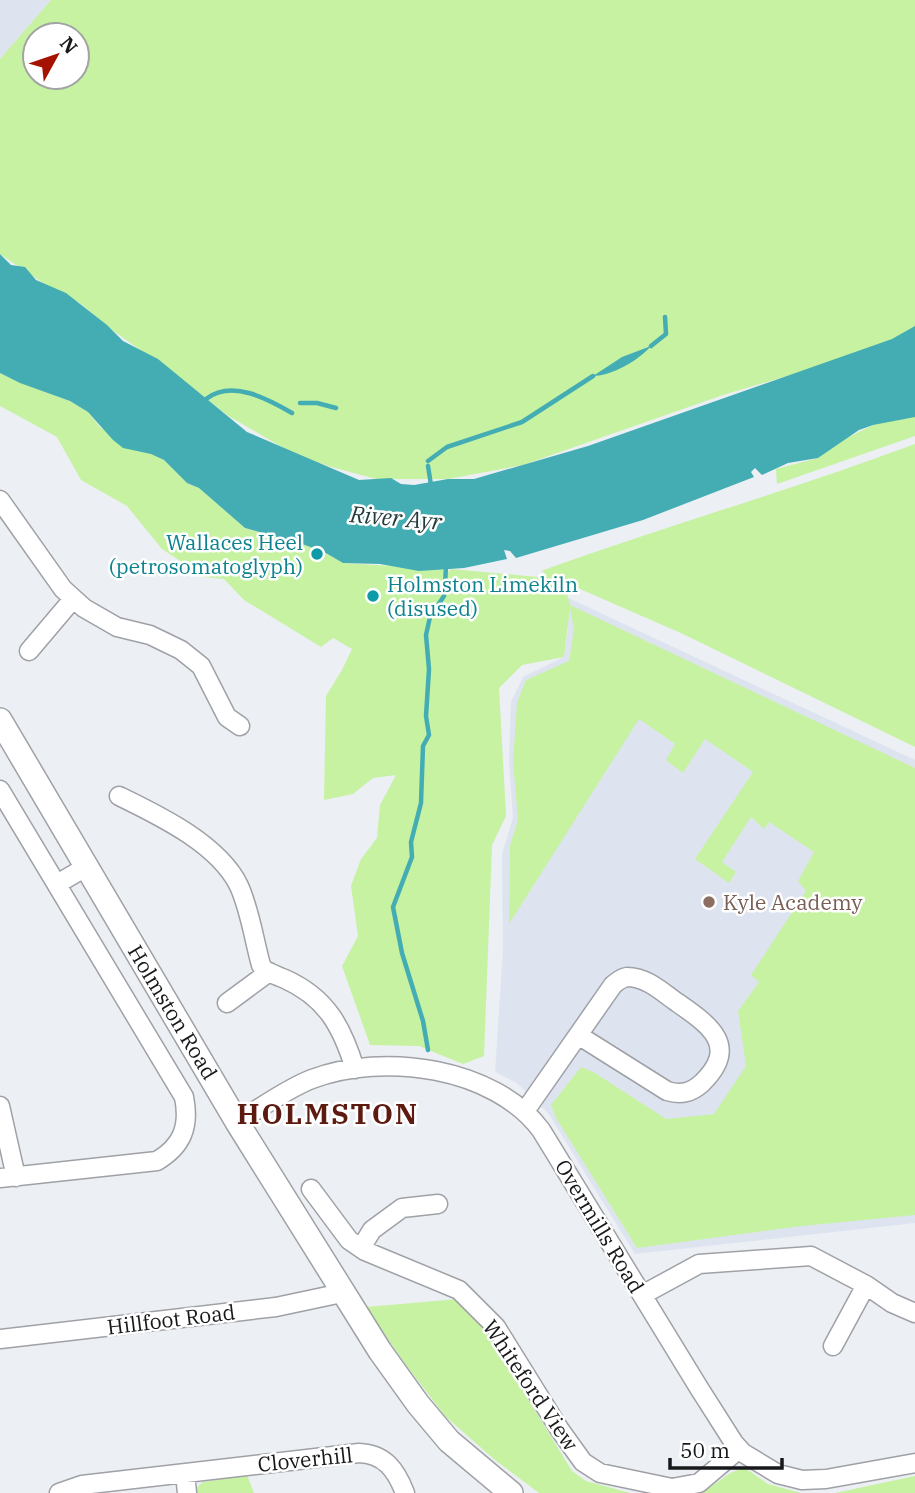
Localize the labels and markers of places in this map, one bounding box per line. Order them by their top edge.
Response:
place label: Wallaces Heel (petrosomatoglyph) [109,528,303,580]
marker: Wallaces Heel (petrosomatoglyph) [309,546,325,562]
place label: Holmston Limekiln (disused) [387,570,578,622]
marker: Holmston Limekiln (disused) [365,588,381,604]
place label: Kyle Academy [723,888,863,916]
marker: Kyle Academy [701,894,717,910]

